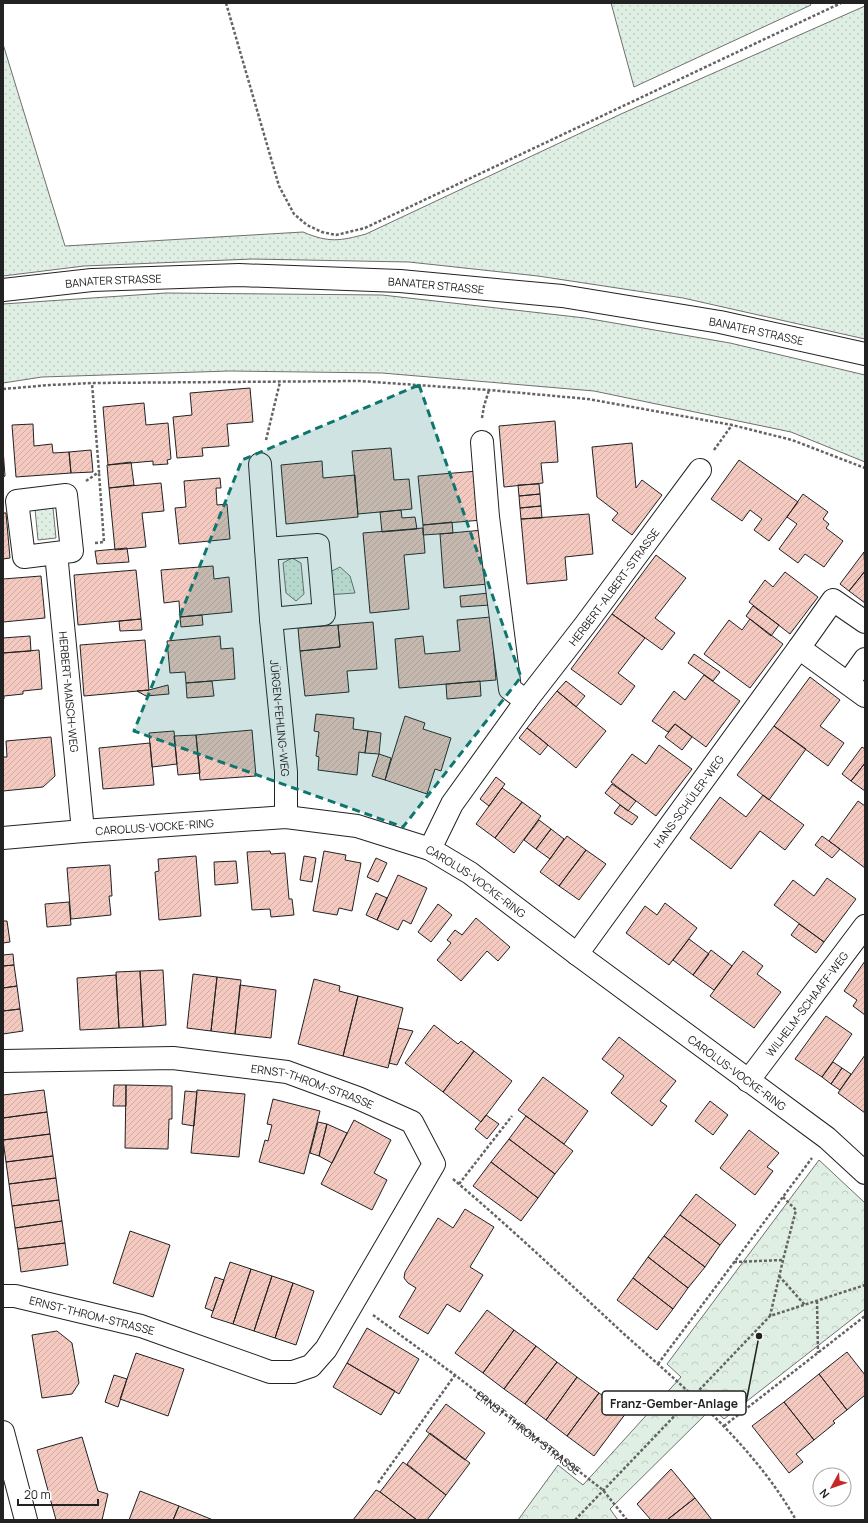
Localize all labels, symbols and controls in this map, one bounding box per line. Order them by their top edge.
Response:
street label: BANATER STRASSE [64,270,162,290]
street label: BANATER STRASSE [388,273,485,296]
street label: BANATER STRASSE [708,313,805,348]
street label: HERBERT-ALBERT-STRASSE [565,525,662,648]
street label: HERBERT-MAISCH-WEG [56,631,83,753]
street label: JÜRGEN-FEHLING-WEG [268,659,294,777]
street label: HANS-SCHÜLER-WEG [649,752,727,850]
street label: CAROLUS-VOCKE-RING [95,814,214,838]
street label: CAROLUS-VOCKE-RING [423,841,529,921]
street label: WILHELM-SCHAAFF-WEG [762,948,851,1059]
street label: CAROLUS-VOCKE-RING [685,1031,790,1113]
street label: ERNST-THROM-STRASSE [250,1060,376,1112]
street label: ERNST-THROM-STRASSE [28,1292,156,1338]
street label: ERNST-THROM-STRASSE [473,1387,584,1478]
callout: Franz-Gember-Anlage [602,1391,746,1415]
text: Franz-Gember-Anlage [610,1395,738,1412]
north arrow [812,1467,852,1507]
scale bar [18,1481,98,1507]
text: 20 m [24,1486,51,1503]
text: N [816,1486,832,1502]

